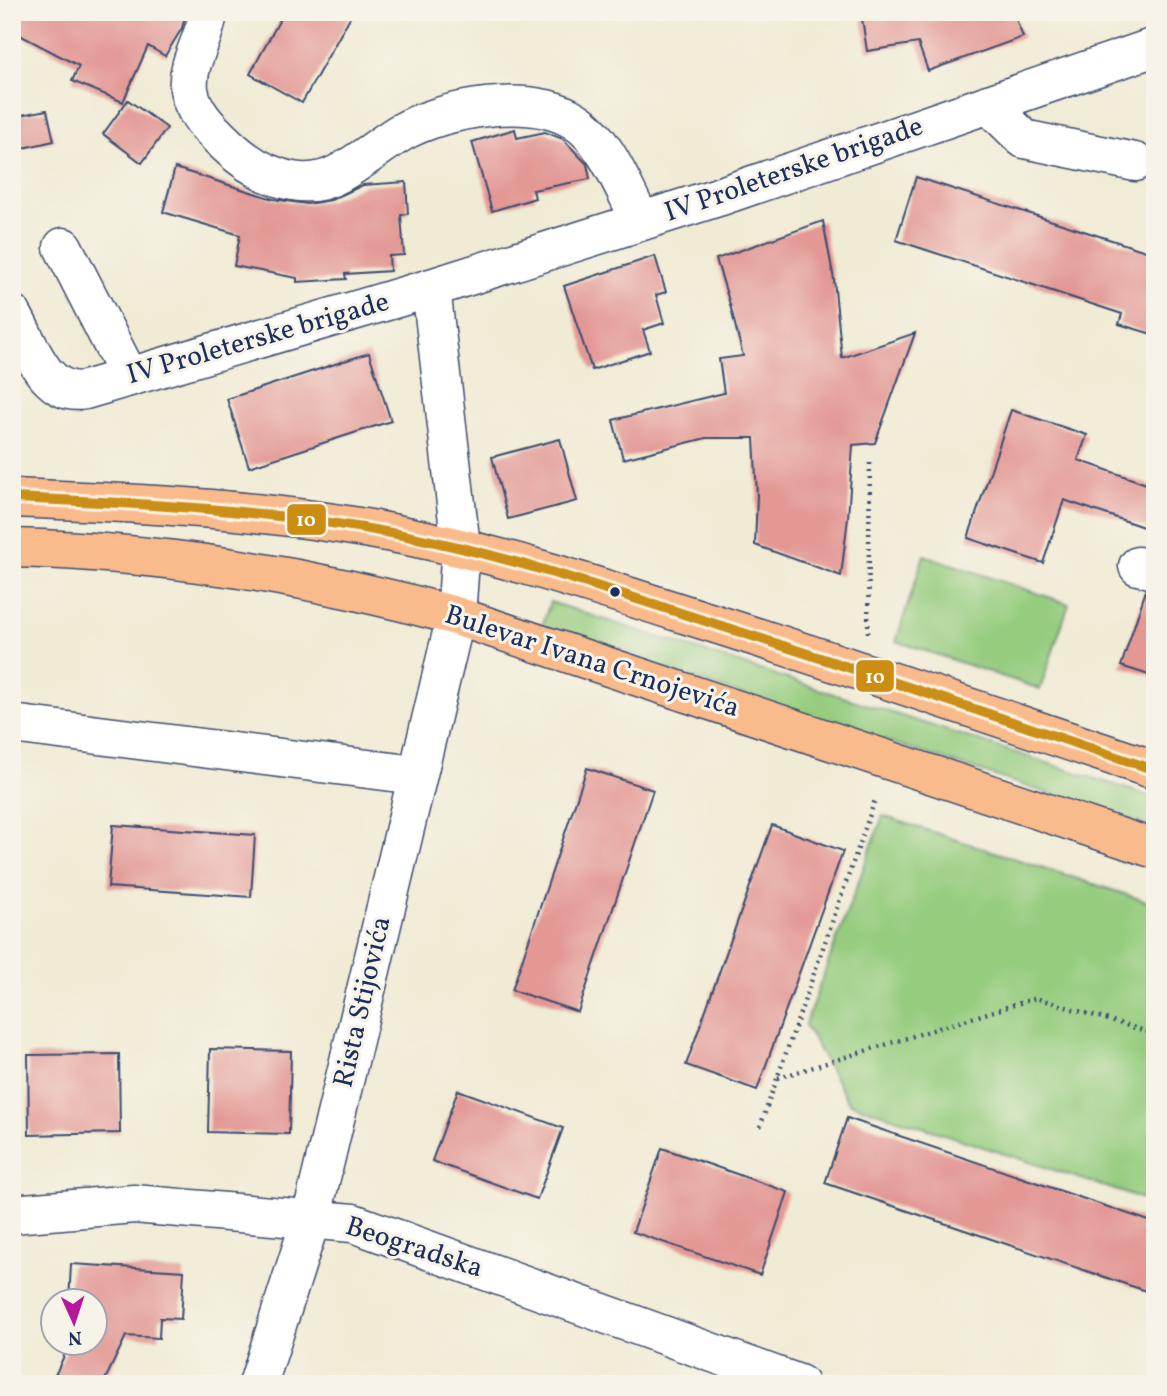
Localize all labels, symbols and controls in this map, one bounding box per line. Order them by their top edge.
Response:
street label: IV Proleterske brigade [659,107,929,233]
street label: IV Proleterske brigade [122,283,394,395]
line badge: 10 [286,503,327,536]
text: 10 [296,508,316,534]
unlabelled marker [608,585,622,599]
street label: Bulevar Ivana Crnojevića [440,596,744,728]
line badge: 10 [855,659,895,693]
text: 10 [865,665,885,691]
street label: Rista Stijovića [324,913,402,1091]
street label: Beogradska [340,1207,488,1289]
north arrow [38,1288,108,1358]
text: N [67,1324,82,1350]

